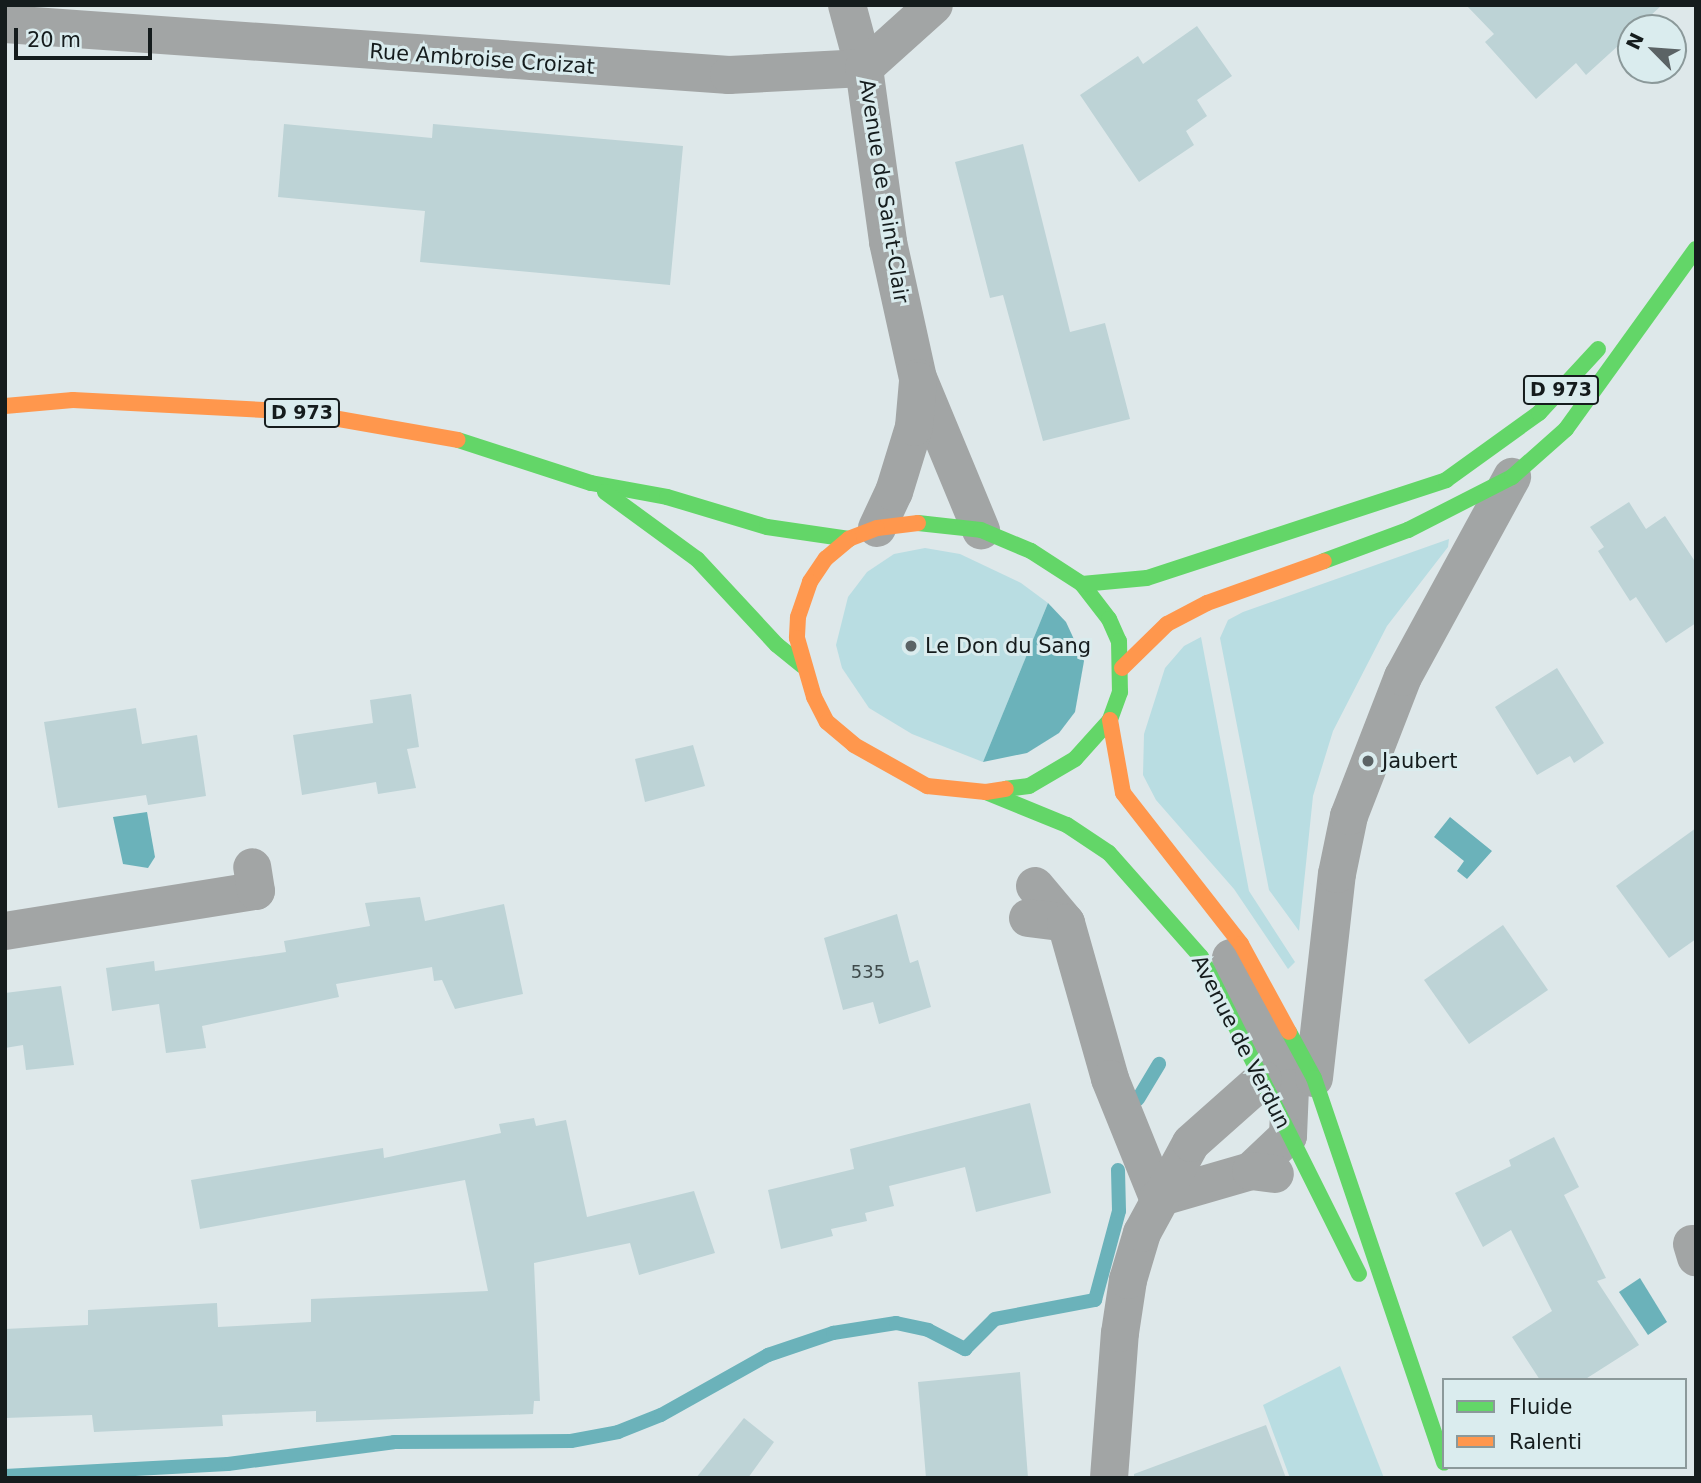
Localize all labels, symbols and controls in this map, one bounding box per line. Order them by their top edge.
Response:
scale bar [18,14,156,58]
north arrow [1617,14,1687,84]
text: 20 m [27,28,81,52]
text: N [1621,29,1648,53]
street label: Rue Ambroise Croizat [369,39,595,79]
street label: Avenue de Saint-Clair [854,77,914,305]
road number: D 973 [1522,374,1600,406]
road number: D 973 [264,398,340,428]
place label: Le Don du Sang [925,633,1091,659]
marker: Le Don du Sang [903,638,919,654]
place label: Jaubert [1382,748,1457,774]
marker: Jaubert [1360,753,1376,769]
street label: Avenue de Verdun [1186,951,1296,1133]
house number: 535 [851,961,885,983]
legend [1442,1378,1687,1469]
text: Fluide [1509,1395,1572,1419]
text: Ralenti [1509,1430,1582,1454]

